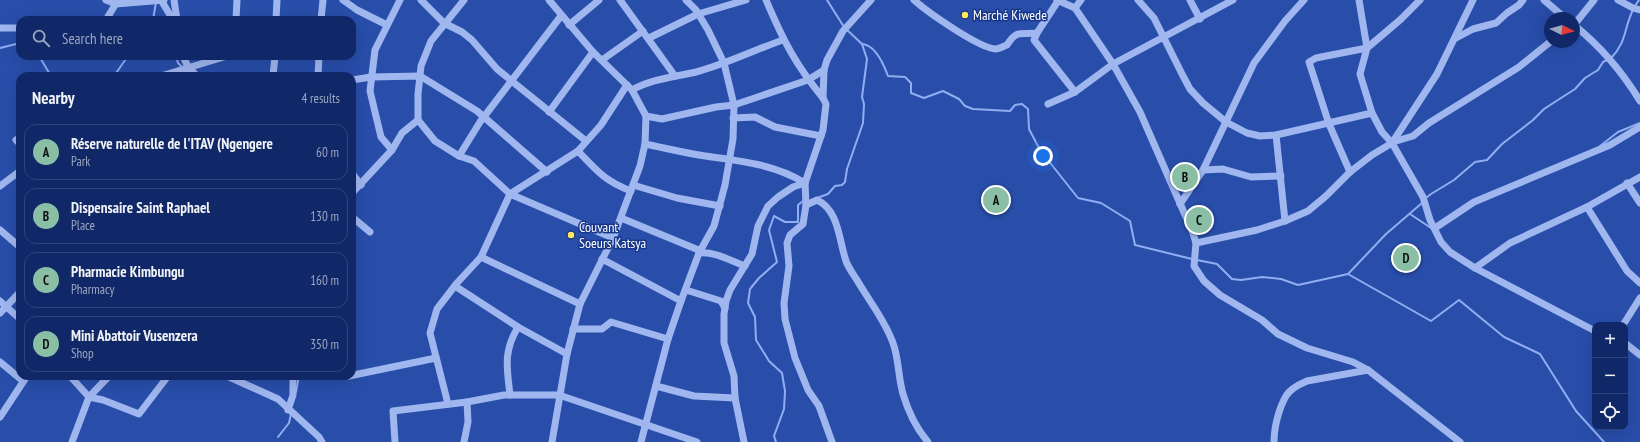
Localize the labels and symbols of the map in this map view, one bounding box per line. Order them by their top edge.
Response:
place label: Marché Kiwede [973,6,1047,24]
marker: Marché Kiwede [960,10,970,20]
north arrow [1544,12,1580,48]
your location [1033,146,1053,166]
pin: B [1172,162,1198,192]
pin: A [983,185,1009,215]
pin: C [1186,205,1212,235]
place label: Couvant Soeurs Katsya [579,218,646,252]
marker: Couvant Soeurs Katsya [566,230,576,240]
pin: D [1393,243,1419,273]

